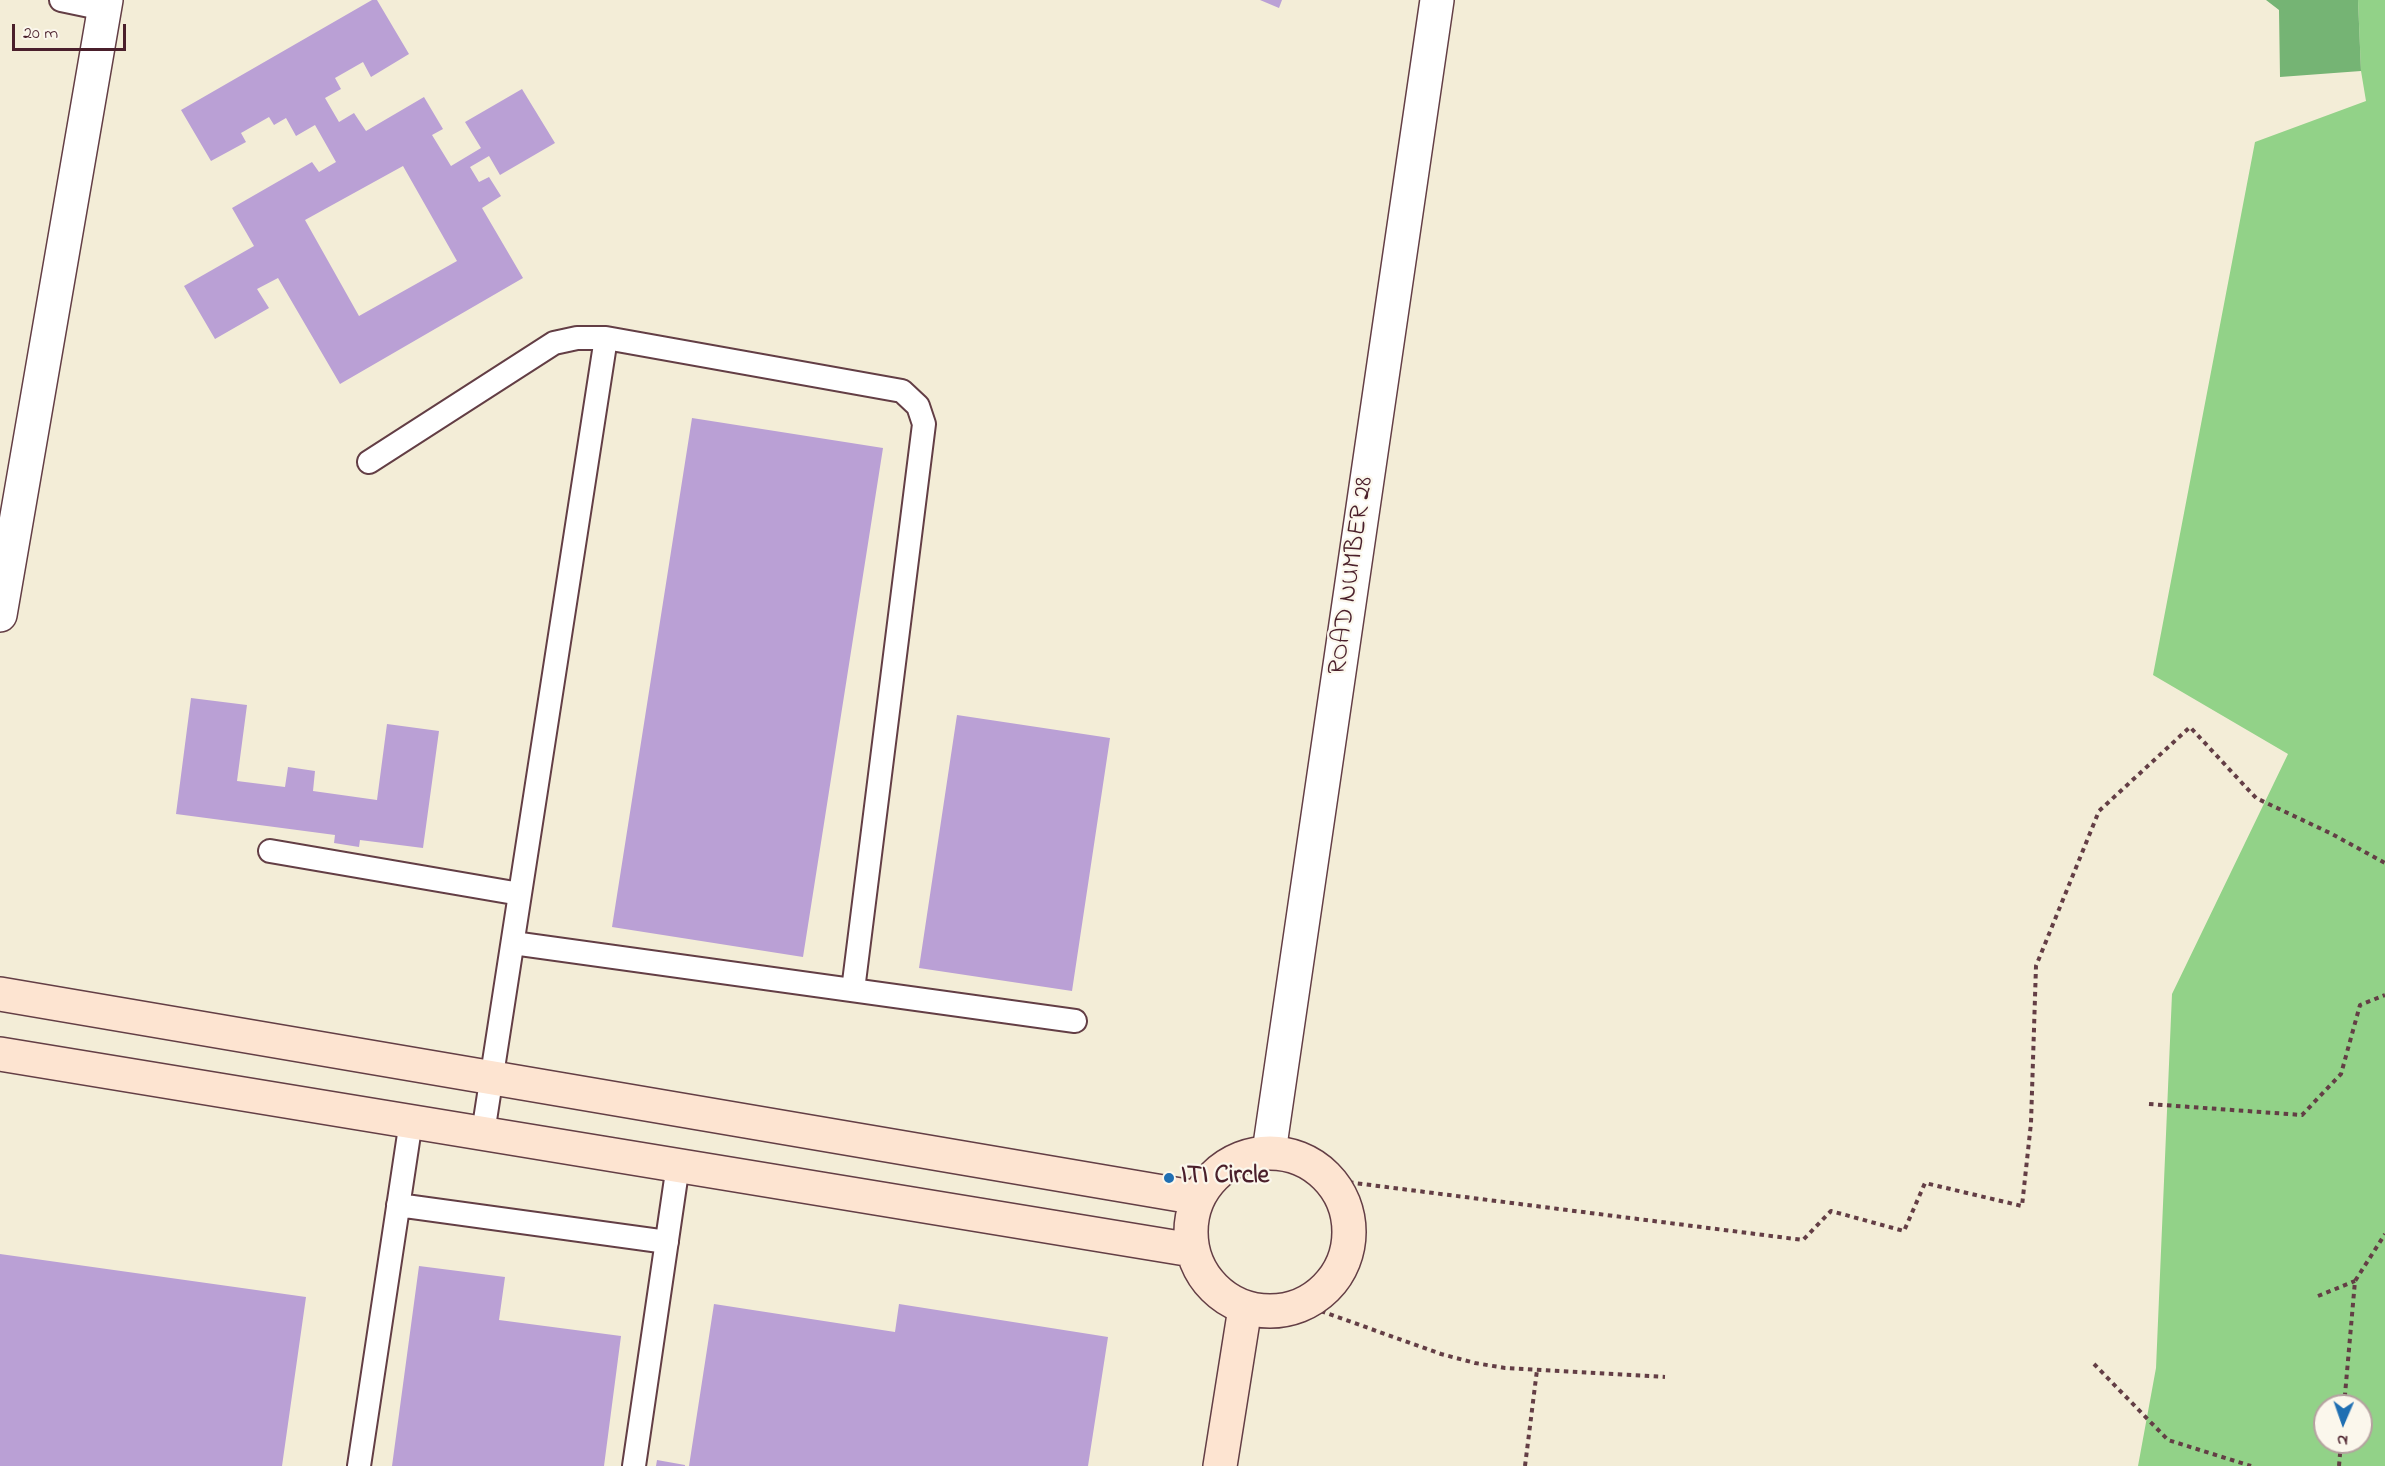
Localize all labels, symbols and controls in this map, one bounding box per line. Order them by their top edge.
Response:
scale bar [15,12,129,50]
text: 20 m [23,21,58,47]
street label: ROAD NUMBER 28 [1324,475,1382,677]
place label: ITI Circle [1181,1162,1269,1194]
marker: ITI Circle [1162,1171,1176,1185]
north arrow [2313,1394,2373,1454]
text: N [2337,1428,2348,1452]

